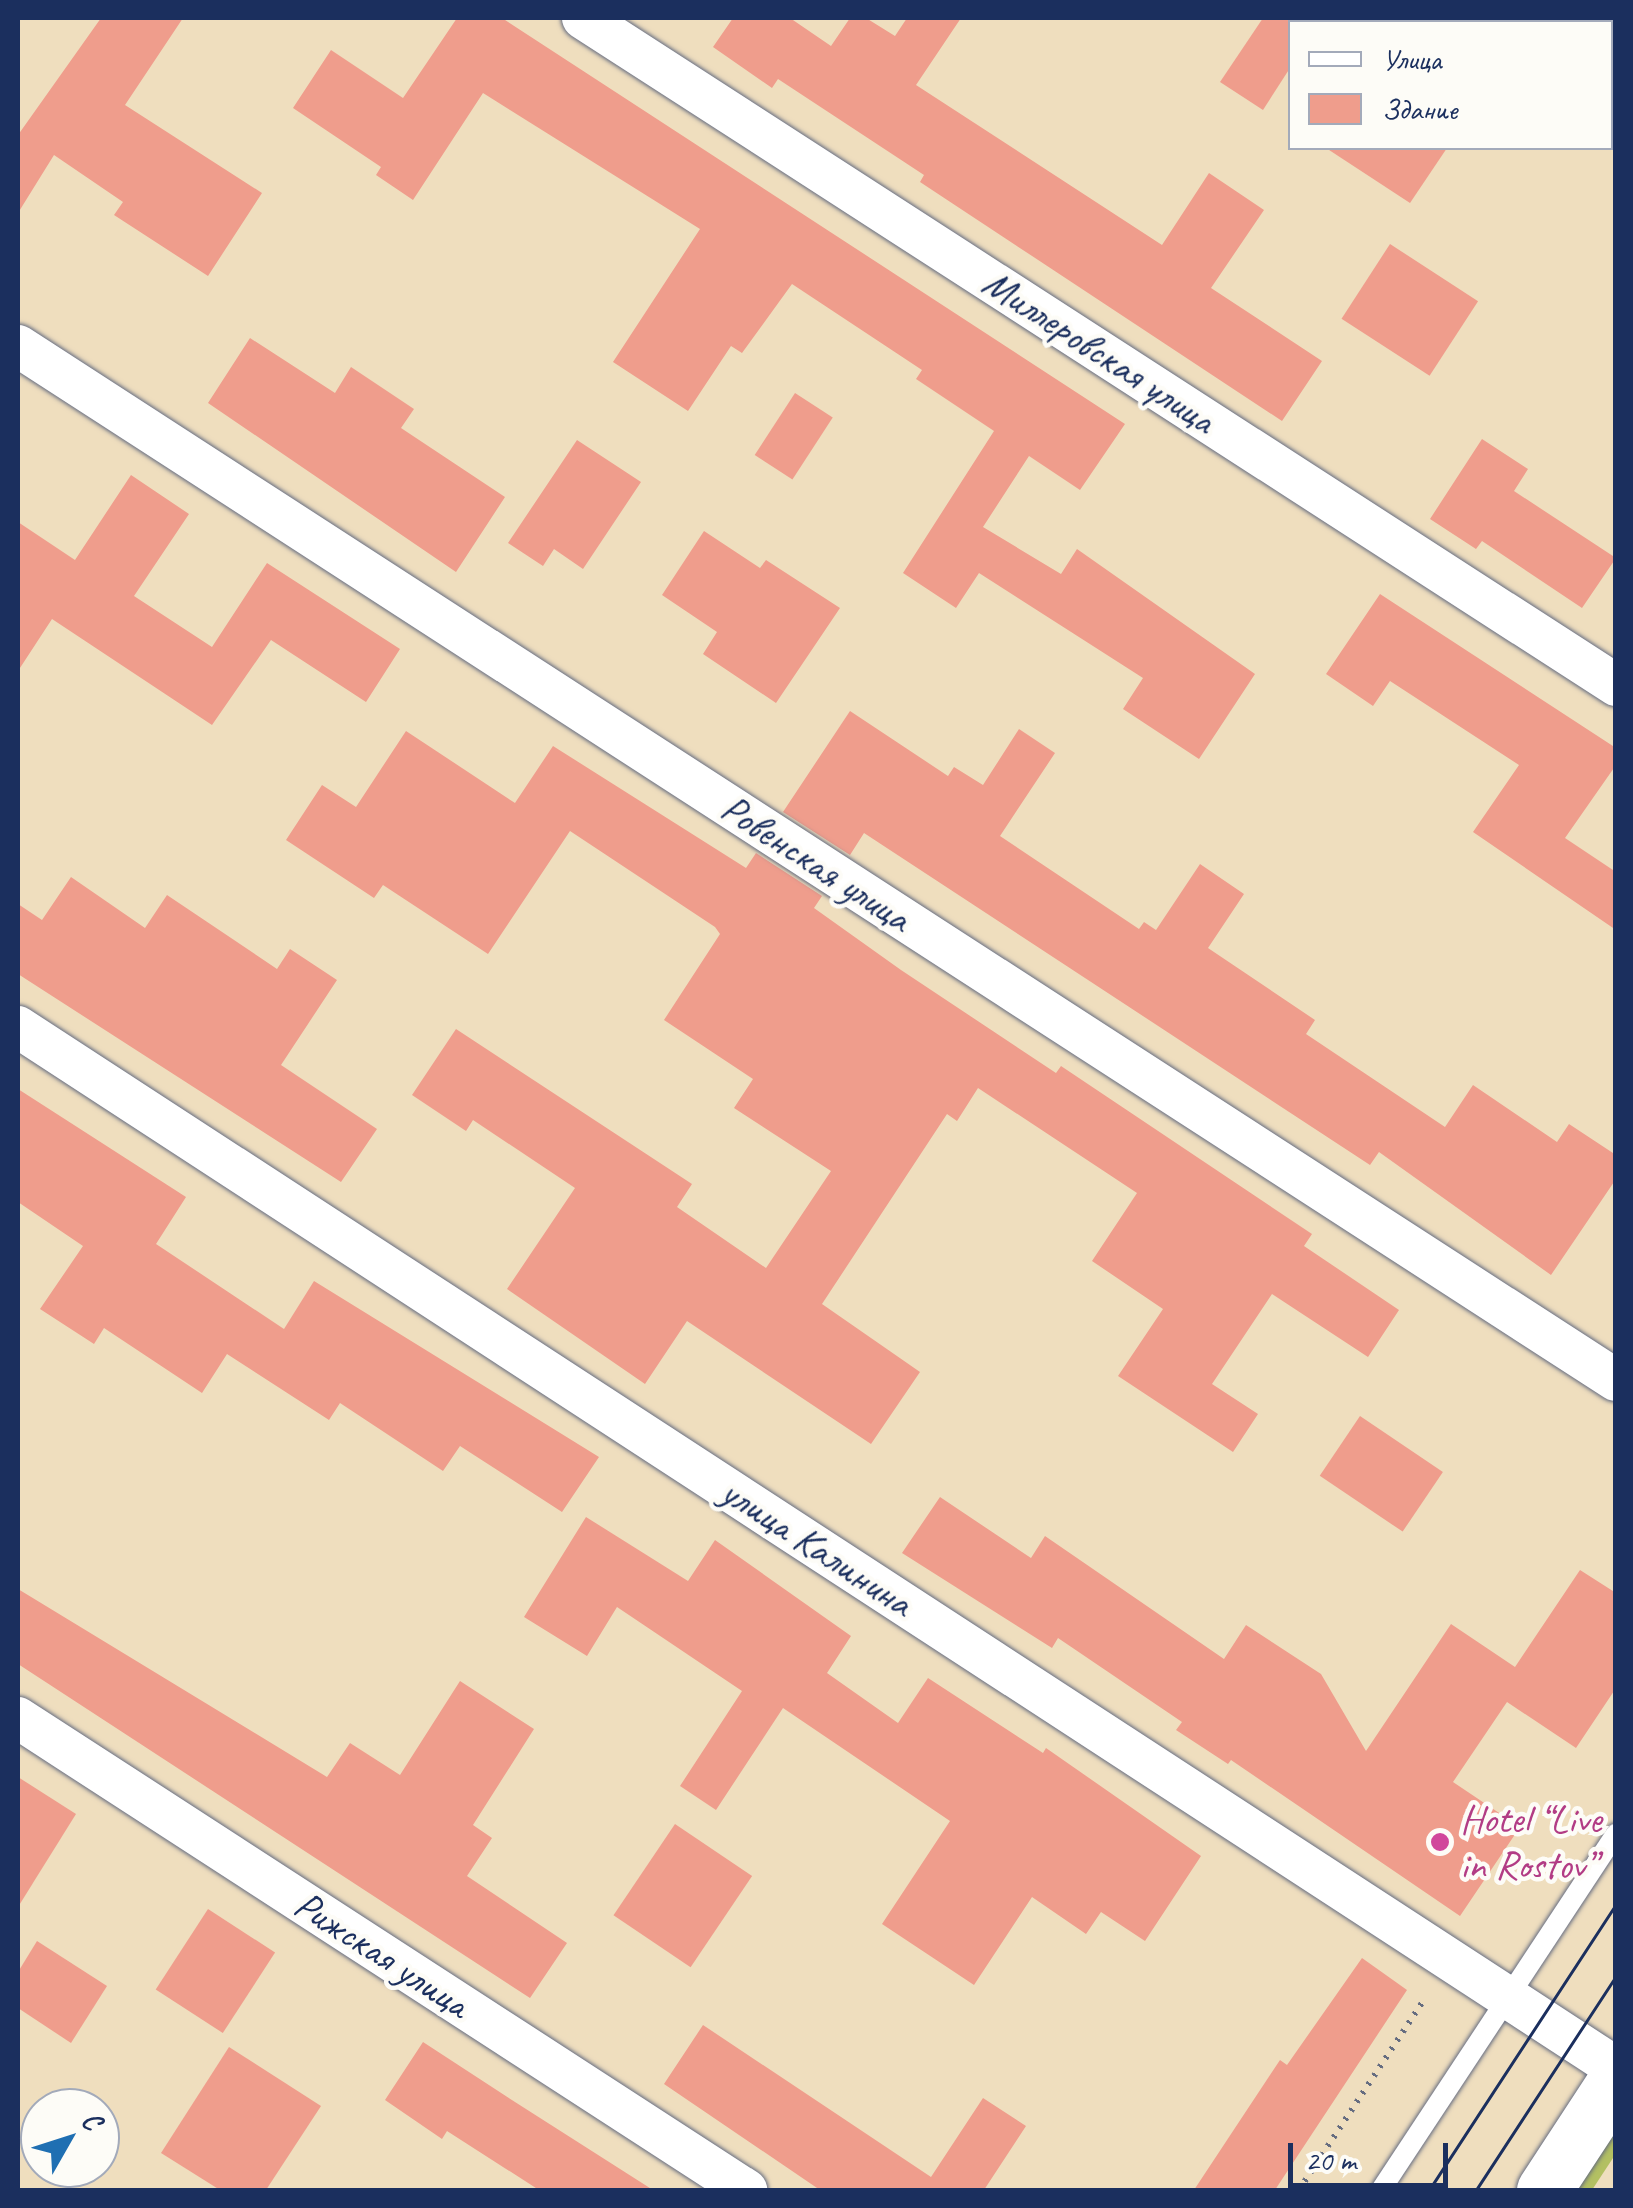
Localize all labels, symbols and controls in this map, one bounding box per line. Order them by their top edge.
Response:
legend [1288,20,1613,150]
text: Улица [1382,40,1441,78]
text: Здание [1382,90,1457,128]
street label: Миллеровская улица [973,257,1225,445]
street label: Ровенская улица [711,783,921,943]
street label: улица Калинина [712,1467,922,1627]
place label: Hotel “Live in Rostov” [1460,1795,1602,1889]
marker: Hotel “Live in Rostov” [1429,1831,1451,1853]
street label: Рижская улица [286,1880,478,2028]
north arrow [20,2088,120,2188]
text: С [74,2104,110,2136]
scale bar [1293,2123,1453,2185]
text: 20 m [1305,2141,1356,2179]

